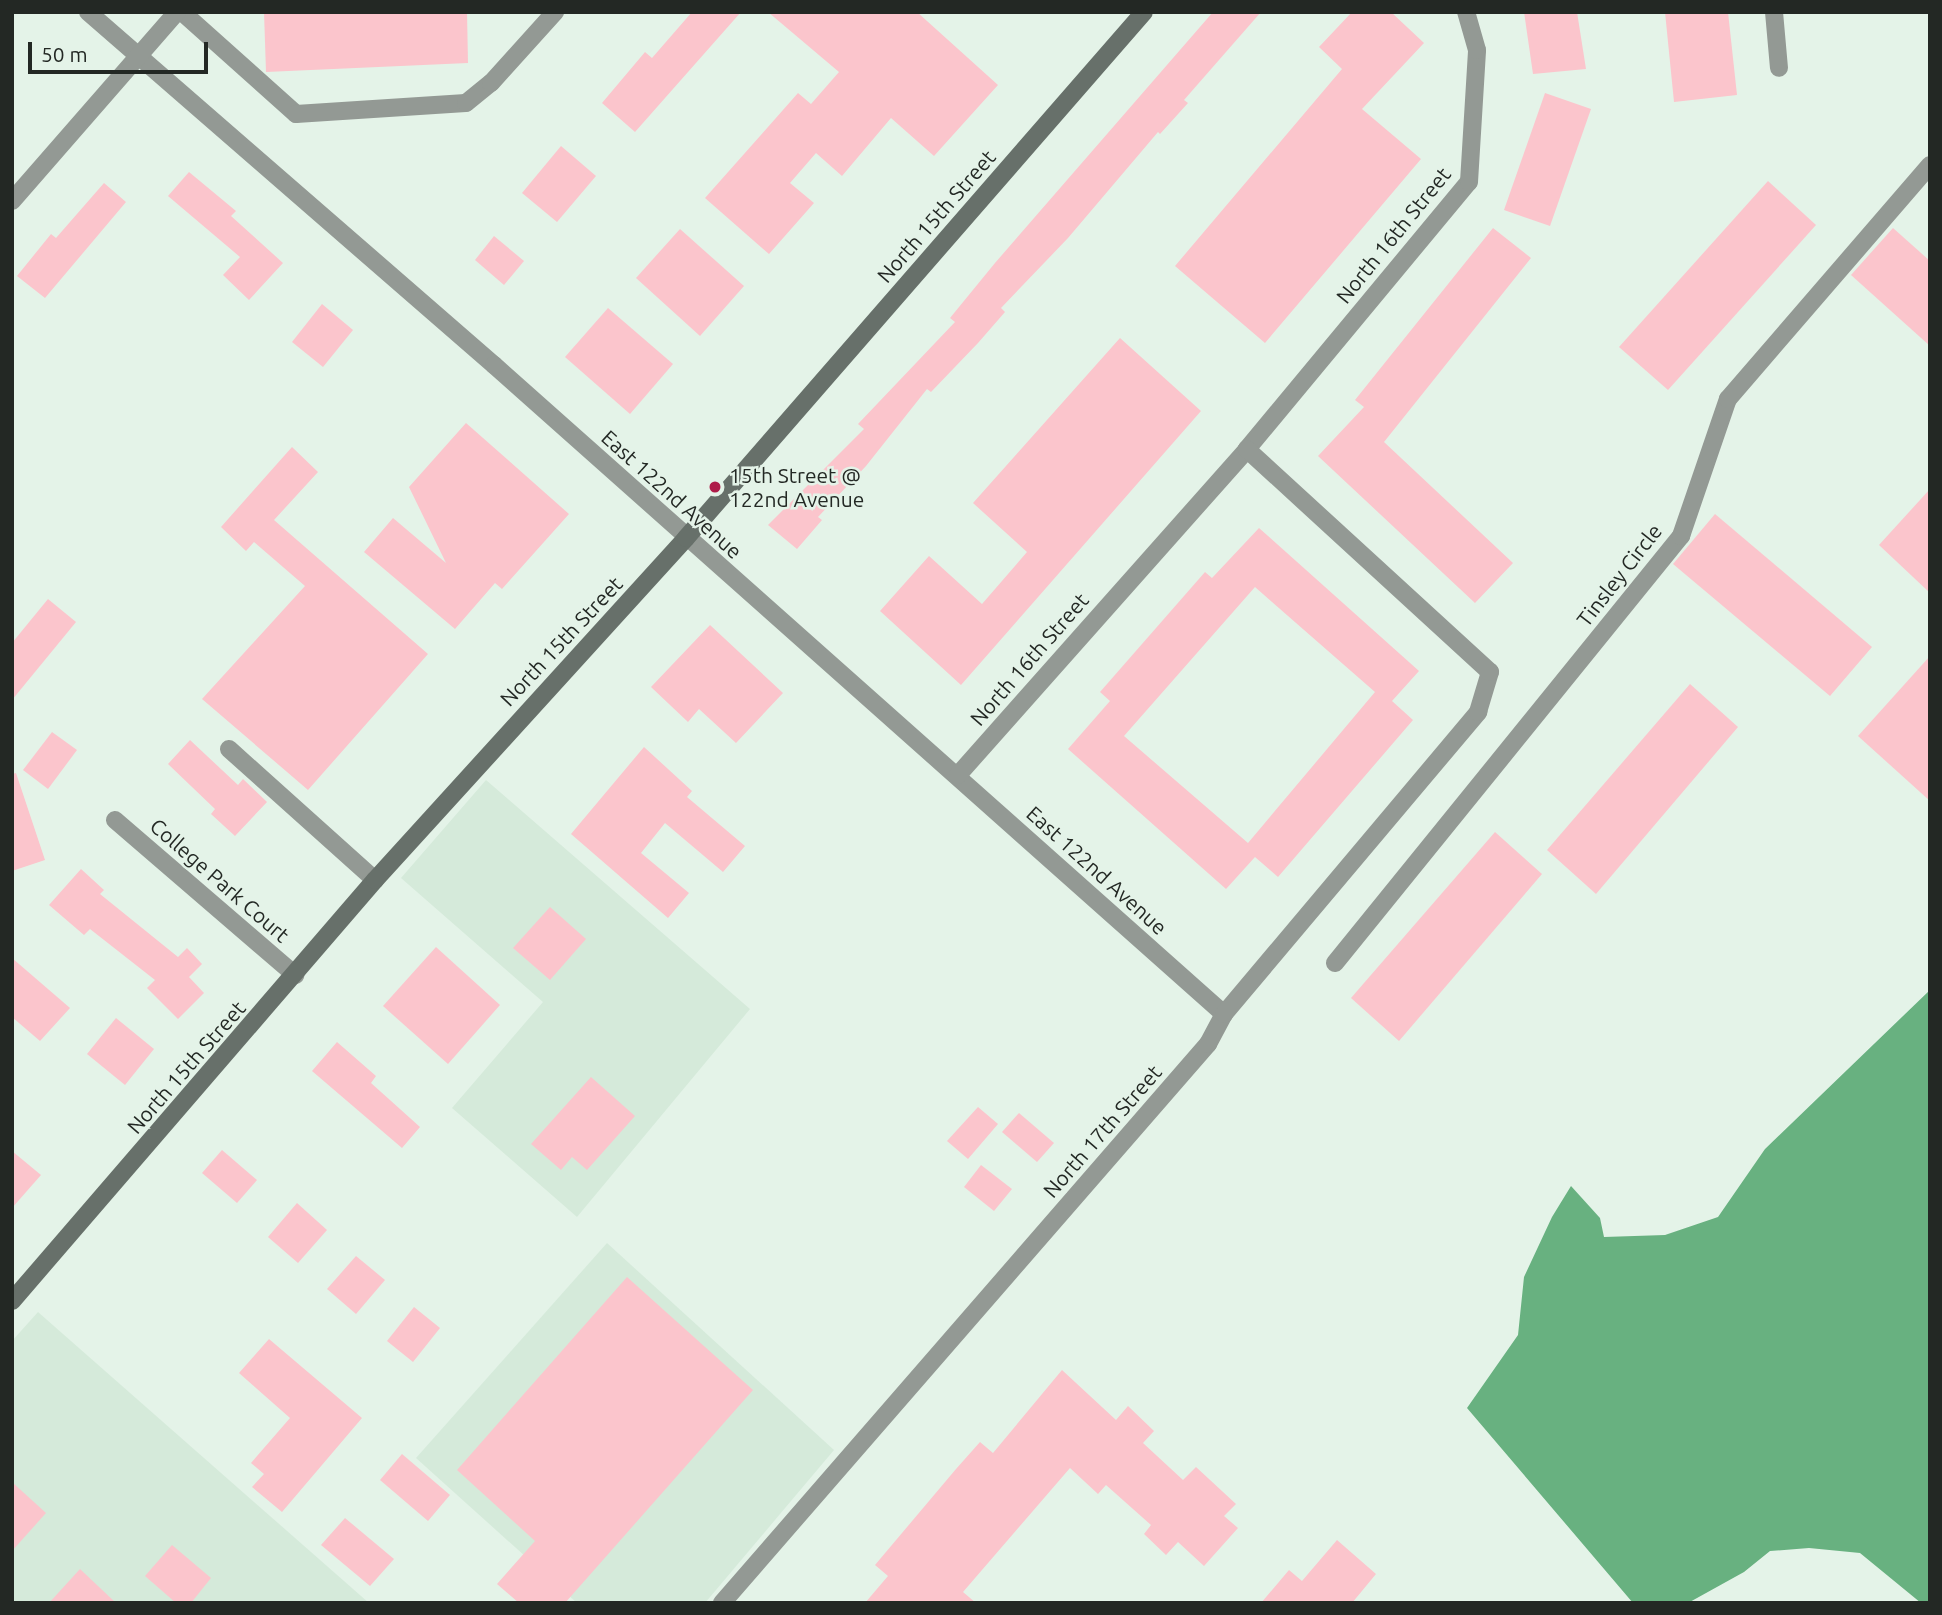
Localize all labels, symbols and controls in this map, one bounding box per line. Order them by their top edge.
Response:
scale bar [32,28,212,72]
text: 50 m [41,42,88,66]
street label: North 15th Street [871,144,1001,288]
street label: North 16th Street [1330,162,1456,308]
street label: East 122nd Avenue [597,424,747,564]
place label: 15th Street @ 122nd Avenue [729,462,864,512]
marker: 15th Street @ 122nd Avenue [707,479,723,495]
street label: Tinsley Circle [1571,519,1667,631]
street label: North 15th Street [495,571,627,711]
street label: North 16th Street [964,587,1094,731]
street label: East 122nd Avenue [1022,800,1172,940]
street label: College Park Court [145,813,295,947]
street label: North 15th Street [121,995,251,1139]
street label: North 17th Street [1037,1059,1167,1203]

